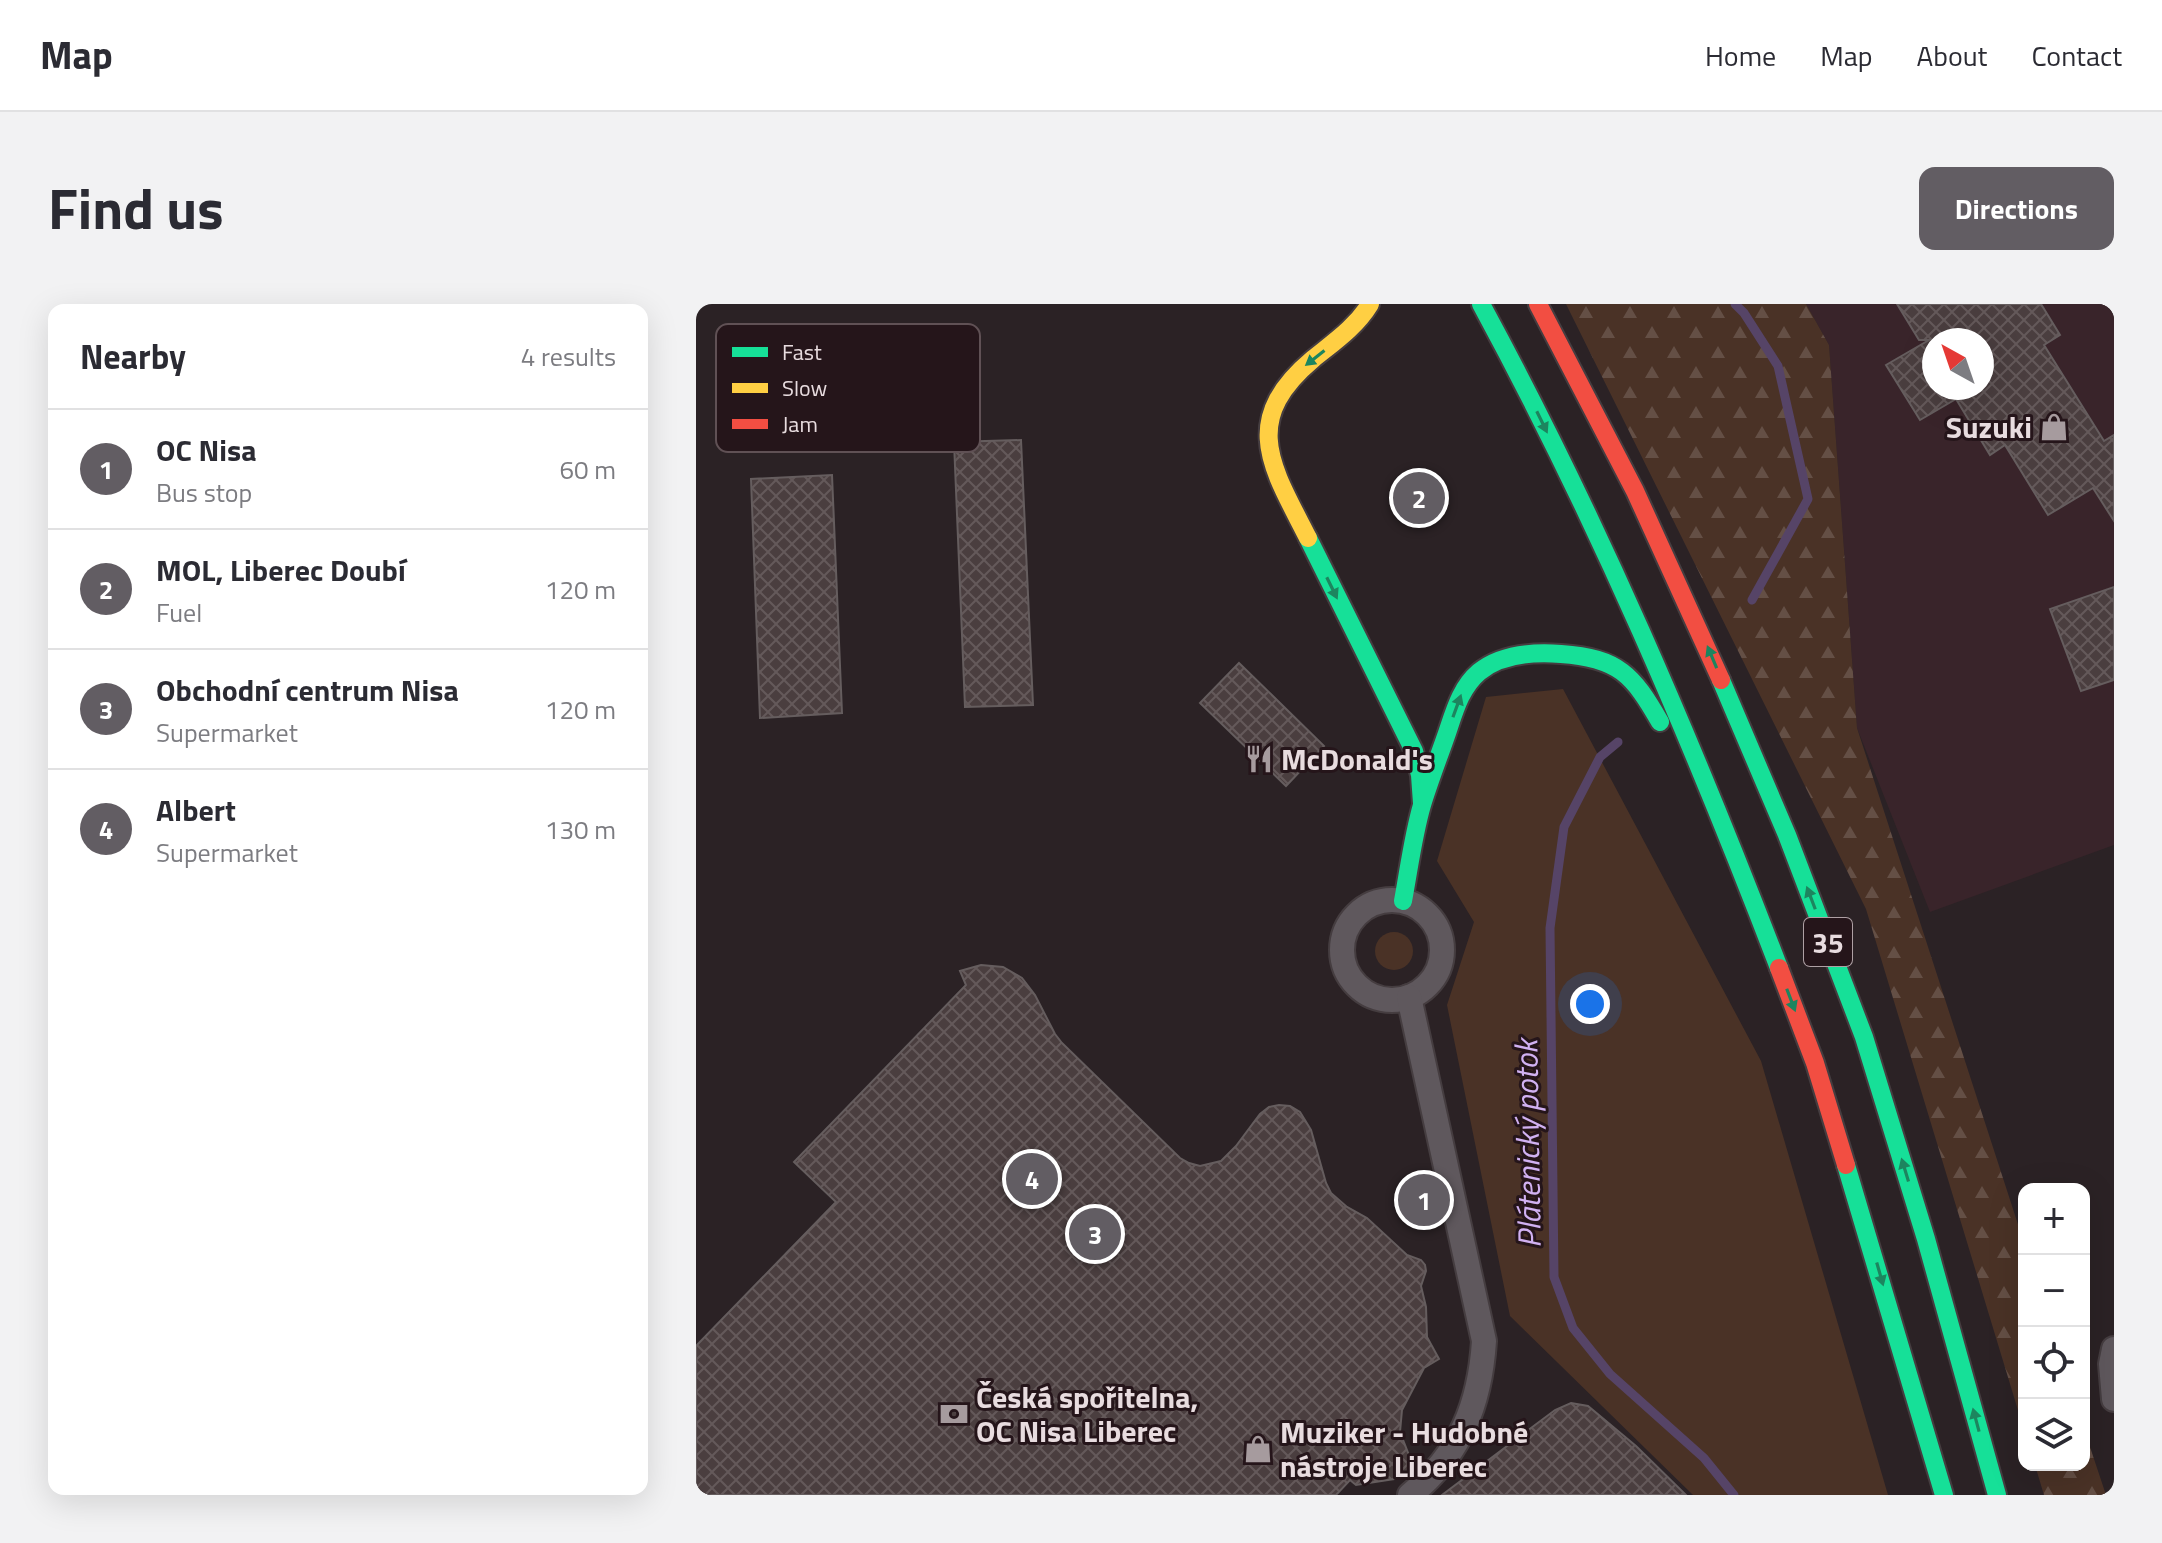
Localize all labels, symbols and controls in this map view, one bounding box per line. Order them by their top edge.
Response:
text: Map [40,26,113,84]
text: Home [1705,34,1776,77]
text: Map [1820,34,1873,77]
text: About [1917,34,1987,77]
text: Contact [2031,34,2122,77]
text: Find us [48,166,224,251]
button: Directions [1919,167,2114,250]
legend [716,324,980,452]
north arrow [1922,328,1994,400]
text: Nearby [80,330,186,382]
text: Fast [782,335,822,369]
text: 4 results [521,337,616,376]
one-way arrow [1305,349,1325,365]
text: Slow [782,371,828,405]
place label: Suzuki [1946,404,2032,450]
text: Jam [782,407,818,441]
one-way arrow [1535,411,1549,434]
shop icon: Suzuki [2039,412,2069,442]
text: OC Nisa [156,427,256,473]
text: 1 [99,450,113,489]
text: 60 m [559,450,616,489]
pin: 2 [1393,468,1445,528]
text: Bus stop [156,473,252,512]
text: MOL, Liberec Doubí [156,547,406,593]
text: 2 [99,570,113,609]
text: 120 m [545,570,616,609]
one-way arrow [1325,576,1339,599]
text: Fuel [156,593,202,632]
one-way arrow [1706,645,1719,669]
text: Obchodní centrum Nisa [156,667,459,713]
text: 3 [99,690,113,729]
text: 120 m [545,690,616,729]
one-way arrow [1452,694,1464,718]
text: Supermarket [156,713,298,752]
place label: McDonald's [1281,736,1433,782]
restaurant icon: McDonald's [1244,744,1274,774]
text: Albert [156,787,236,833]
text: 4 [99,810,113,849]
text: 130 m [545,810,616,849]
text: Supermarket [156,833,298,872]
one-way arrow [1804,886,1817,910]
road number: 35 [1804,918,1852,966]
your location [1570,984,1610,1024]
one-way arrow [1785,989,1798,1013]
water label: Plátenický potok [1501,1036,1553,1249]
pin: 4 [1006,1149,1058,1209]
one-way arrow [1898,1157,1911,1181]
pin: 1 [1398,1170,1450,1230]
map controls [2018,1183,2090,1471]
button: + [2018,1183,2090,1255]
pin: 3 [1069,1204,1121,1264]
button: − [2018,1255,2090,1327]
one-way arrow [1874,1263,1887,1287]
button: locate [2018,1327,2090,1399]
place label: Česká spořitelna, OC Nisa Liberec [976,1374,1198,1454]
bank icon: Česká spořitelna, OC Nisa Liberec [939,1399,969,1429]
button: layers [2018,1399,2090,1471]
one-way arrow [1970,1407,1982,1432]
place label: Muziker - Hudobné nástroje Liberec [1280,1409,1528,1489]
shop icon: Muziker - Hudobné nástroje Liberec [1243,1434,1273,1464]

